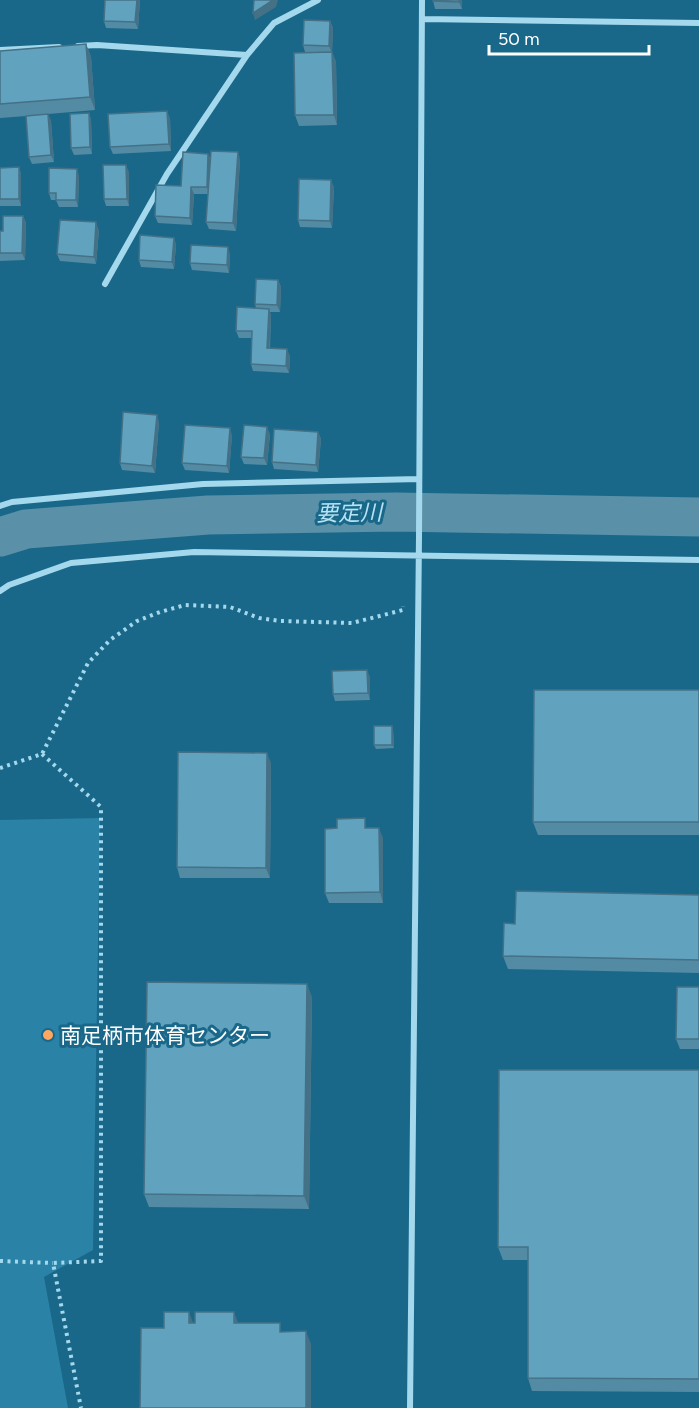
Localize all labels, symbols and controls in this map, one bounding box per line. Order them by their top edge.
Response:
scale bar [489,18,650,56]
text: 50 m [498,28,540,50]
water label: 要定川 [316,499,384,527]
place label: 南足柄市体育センター [60,1023,270,1048]
marker: 南足柄市体育センター [41,1028,55,1042]

